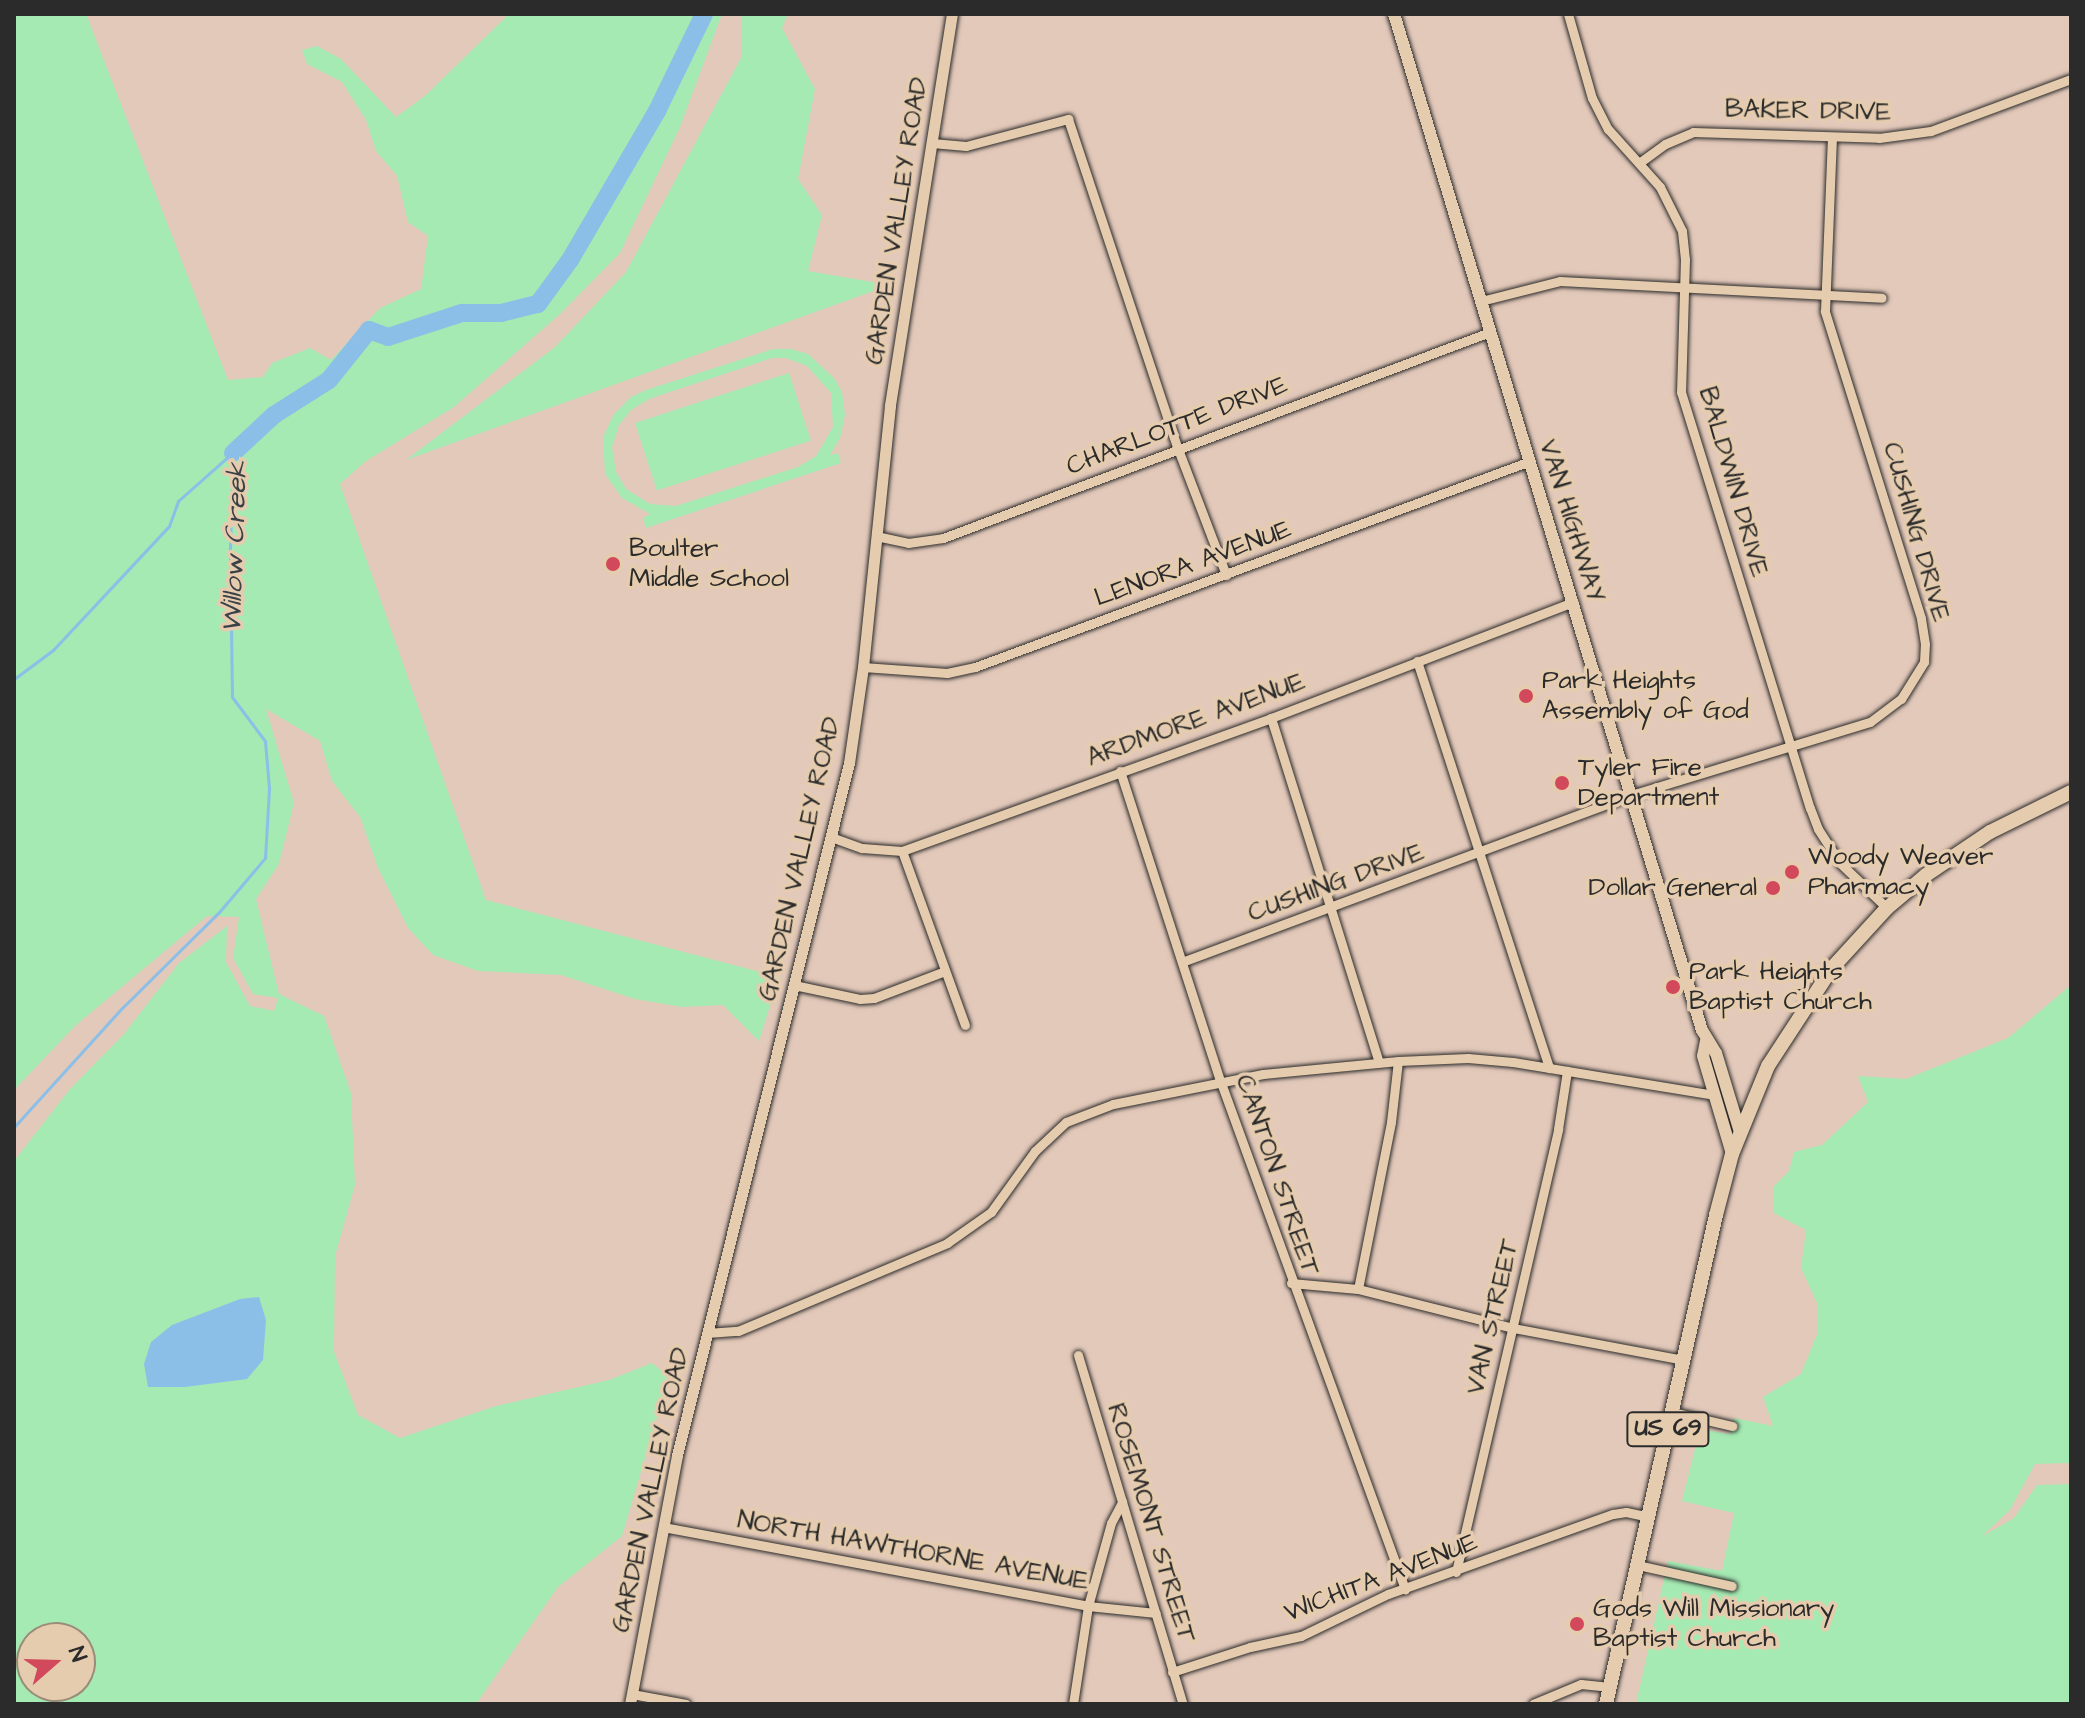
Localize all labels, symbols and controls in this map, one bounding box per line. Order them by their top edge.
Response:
street label: GARDEN VALLEY ROAD [859,75,935,367]
street label: BAKER DRIVE [1725,94,1891,128]
street label: CHARLOTTE DRIVE [1062,370,1292,482]
street label: BALDWIN DRIVE [1691,383,1775,581]
street label: VAN HIGHWAY [1532,436,1610,606]
street label: CUSHING DRIVE [1875,439,1957,625]
water label: Willow Creek [215,461,255,633]
street label: LENORA AVENUE [1090,514,1296,614]
place label: Boulter Middle School [629,533,789,594]
marker: Boulter Middle School [604,555,622,573]
place label: Park Heights Assembly of God [1542,665,1749,726]
street label: ARDMORE AVENUE [1083,666,1309,774]
marker: Park Heights Assembly of God [1517,687,1535,705]
street label: GARDEN VALLEY ROAD [752,714,848,1004]
place label: Tyler Fire Department [1578,752,1719,814]
marker: Tyler Fire Department [1553,774,1571,792]
street label: CUSHING DRIVE [1244,837,1428,929]
place label: Woody Weaver Pharmacy [1808,841,1993,902]
marker: Woody Weaver Pharmacy [1783,863,1801,881]
place label: Dollar General [1589,872,1757,904]
marker: Dollar General [1764,879,1782,897]
place label: Park Heights Baptist Church [1689,956,1872,1018]
marker: Park Heights Baptist Church [1664,978,1682,996]
street label: CANTON STREET [1228,1071,1326,1279]
street label: VAN STREET [1460,1236,1526,1398]
street label: GARDEN VALLEY ROAD [606,1345,696,1635]
street label: ROSEMONT STREET [1100,1400,1202,1646]
road number: US 69 [1626,1409,1710,1449]
street label: NORTH HAWTHORNE AVENUE [735,1505,1091,1597]
street label: WICHITA AVENUE [1280,1527,1482,1629]
place label: Gods Will Missionary Baptist Church [1593,1593,1834,1654]
marker: Gods Will Missionary Baptist Church [1568,1615,1586,1633]
north arrow [16,1622,96,1702]
text: N [60,1643,94,1666]

